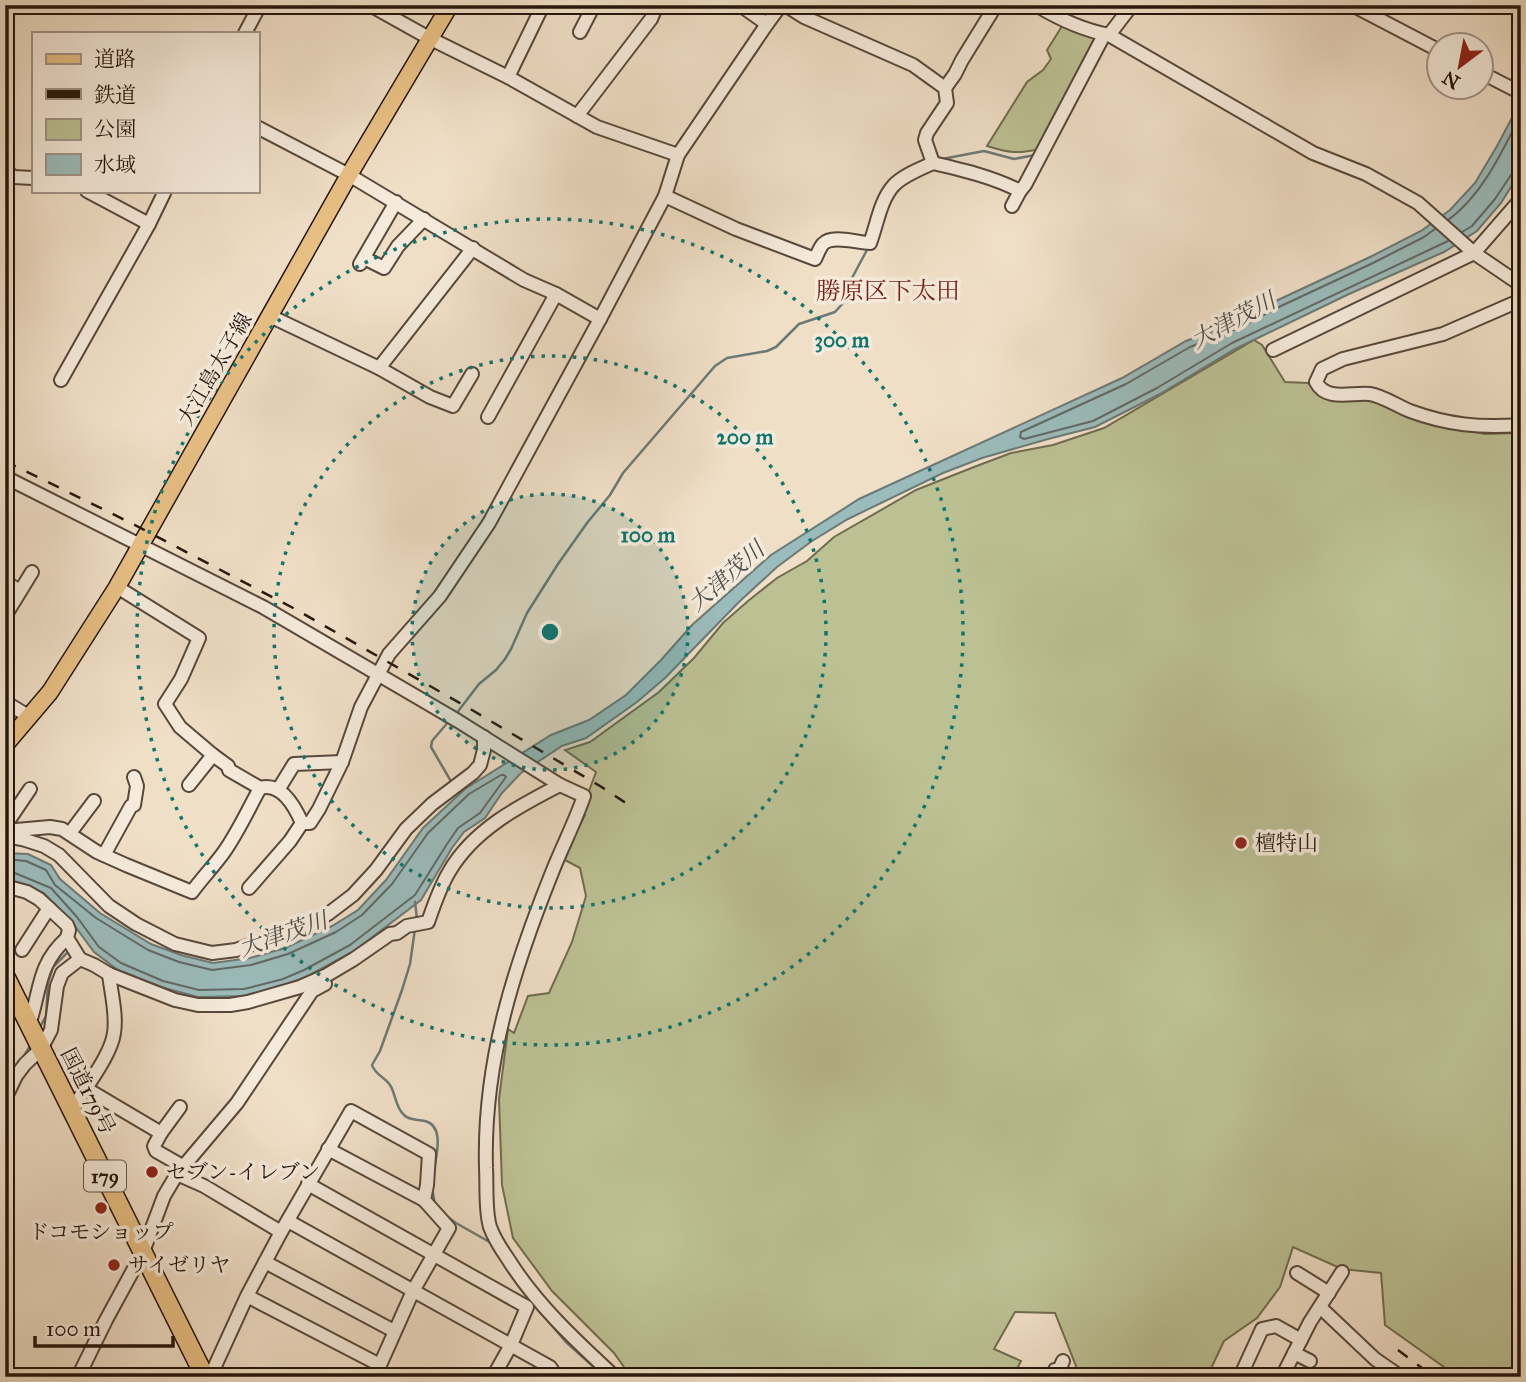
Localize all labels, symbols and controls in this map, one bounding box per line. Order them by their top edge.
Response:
legend [32,32,259,192]
north arrow [1424,32,1494,102]
text: 道路 [94,46,136,72]
text: N [1438,66,1464,94]
text: 鉄道 [94,82,136,108]
text: 公園 [94,116,136,142]
text: 水域 [94,152,136,178]
district label: 勝原区下太田 [816,276,960,306]
water label: 大津茂川 [1186,285,1283,354]
street label: 大江島太子線 [172,308,258,430]
text: 300 m [814,327,870,353]
text: 200 m [717,424,774,450]
text: 100 m [621,522,676,548]
water label: 大津茂川 [682,533,772,617]
centre of rings [538,620,562,644]
place label: 檀特山 [1255,830,1318,856]
marker: 檀特山 [1233,835,1249,851]
water label: 大津茂川 [235,905,334,962]
street label: 国道179号 [55,1043,121,1139]
place label: セブン-イレブン [166,1159,320,1185]
road number: 179 [84,1160,126,1192]
marker: セブン-イレブン [144,1164,160,1180]
marker: ドコモショップ [93,1200,109,1216]
place label: ドコモショップ [28,1219,174,1245]
place label: サイゼリヤ [128,1252,230,1278]
marker: サイゼリヤ [106,1257,122,1273]
scale bar [35,1305,173,1349]
text: 100 m [46,1316,101,1342]

